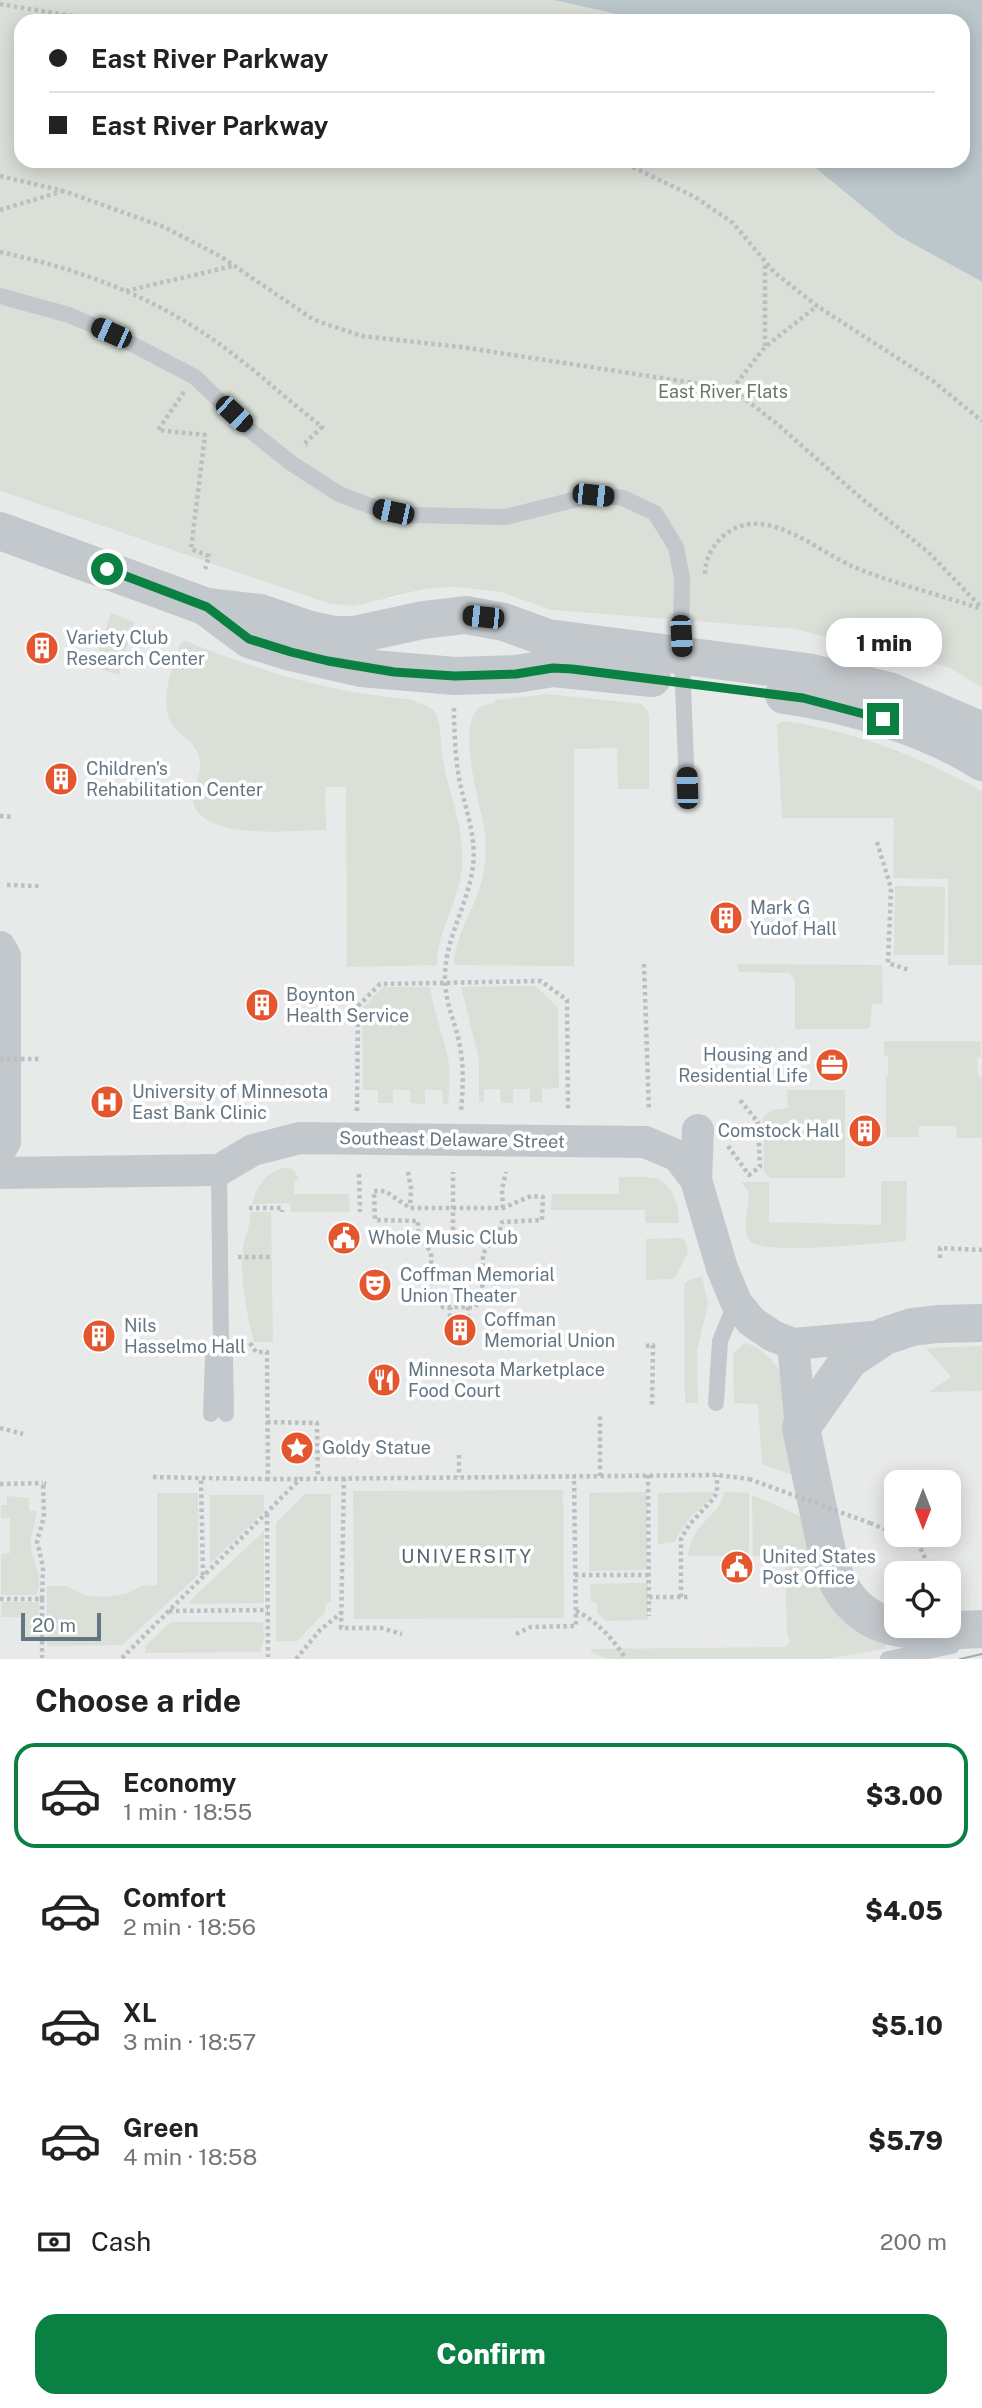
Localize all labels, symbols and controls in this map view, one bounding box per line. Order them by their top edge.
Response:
text: East River Parkway [91,43,328,74]
text: East River Parkway [91,110,328,141]
car [88,315,135,351]
park label: East River Flats [658,381,788,402]
car [212,392,257,436]
car [572,482,615,508]
car [371,497,416,527]
route start [91,553,123,585]
car [462,604,505,630]
car [670,614,693,658]
callout: 1 min [825,618,941,666]
place label: Variety Club Research Center [66,627,205,669]
building icon: Variety Club Research Center [23,629,61,667]
text: 1 min [856,629,912,656]
route end [867,703,899,735]
place label: Children's Rehabilitation Center [86,758,263,800]
building icon: Children's Rehabilitation Center [42,760,80,798]
car [676,767,699,809]
place label: Mark G Yudof Hall [750,897,837,939]
building icon: Mark G Yudof Hall [707,899,745,937]
place label: Boynton Health Service [286,984,409,1026]
building icon: Boynton Health Service [243,986,281,1024]
place label: Housing and Residential Life [678,1044,808,1086]
office icon: Housing and Residential Life [813,1046,851,1084]
place label: University of Minnesota East Bank Clinic [132,1081,328,1123]
hospital icon: University of Minnesota East Bank Clinic [88,1083,126,1121]
building icon: Comstock Hall [846,1112,884,1150]
place label: Comstock Hall [718,1120,840,1141]
street label: Southeast Delaware Street [339,1127,565,1152]
public building icon: Whole Music Club [325,1219,363,1257]
place label: Whole Music Club [368,1227,518,1248]
place label: Coffman Memorial Union Theater [400,1264,555,1306]
theatre icon: Coffman Memorial Union Theater [356,1266,394,1304]
place label: Coffman Memorial Union [484,1309,615,1351]
building icon: Coffman Memorial Union [441,1311,479,1349]
place label: Nils Hasselmo Hall [124,1315,246,1357]
building icon: Nils Hasselmo Hall [80,1317,118,1355]
place label: Minnesota Marketplace Food Court [408,1359,605,1401]
restaurant icon: Minnesota Marketplace Food Court [365,1361,403,1399]
place icon: Goldy Statue [278,1429,316,1467]
place label: Goldy Statue [322,1437,431,1458]
north arrow [884,1470,961,1547]
map controls [884,1470,961,1638]
district label: UNIVERSITY [401,1545,533,1567]
place label: United States Post Office [762,1546,876,1588]
public building icon: United States Post Office [718,1548,756,1586]
button: locate [884,1561,961,1638]
scale bar [21,1610,102,1642]
text: 20 m [32,1614,76,1636]
text: Choose a ride [35,1682,241,1719]
icon: car [39,1764,102,1827]
text: Economy [123,1767,236,1798]
text: $3.00 [866,1780,943,1811]
text: 1 min · 18:55 [123,1798,252,1825]
icon: car [39,1879,102,1942]
text: Comfort [123,1882,226,1913]
text: $4.05 [865,1895,943,1926]
text: 2 min · 18:56 [123,1913,256,1940]
icon: car [39,1994,102,2057]
text: XL [123,1997,157,2028]
text: $5.10 [871,2010,943,2041]
text: 3 min · 18:57 [123,2028,256,2055]
icon: car [39,2109,102,2172]
text: Green [123,2112,199,2143]
text: $5.79 [868,2125,943,2156]
text: 4 min · 18:58 [123,2143,257,2170]
icon: cash [35,2223,73,2261]
text: Cash [91,2226,151,2257]
text: 200 m [880,2228,947,2255]
button: Confirm [35,2314,947,2394]

